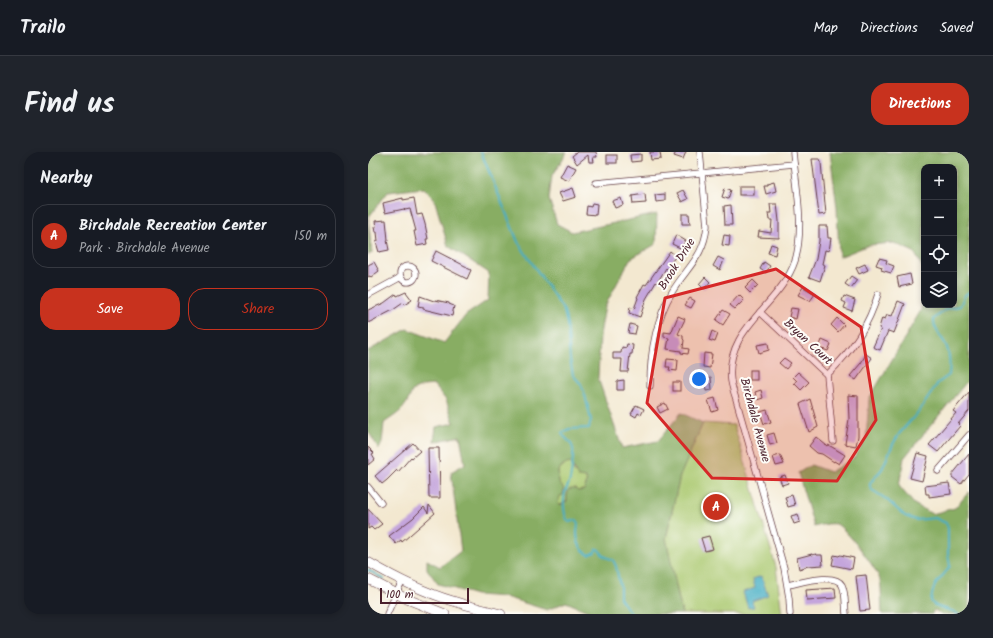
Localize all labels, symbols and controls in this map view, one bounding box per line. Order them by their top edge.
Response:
text: Trailo [20,13,66,43]
text: Map [813,17,838,39]
text: Directions [860,17,918,39]
text: Saved [940,17,973,39]
text: Find us [24,82,115,127]
button: Directions [871,83,969,125]
map controls [921,164,957,308]
button: + [921,164,957,200]
text: Nearby [40,165,92,192]
button: − [921,200,957,236]
text: Birchdale Recreation Center [79,214,266,238]
text: A [50,226,58,247]
text: 150 m [294,226,327,247]
street label: Brook Drive [654,234,701,294]
button: locate [921,236,957,272]
text: Park · Birchdale Avenue [79,238,210,259]
button: layers [921,272,957,308]
button: Save [40,288,180,330]
button: Share [188,288,328,330]
street label: Bryan Court [779,314,837,370]
your location [689,369,709,389]
street label: Birchdale Avenue [735,376,776,465]
pin: A [703,492,729,522]
scale bar [380,586,469,605]
text: 100 m [386,586,414,604]

